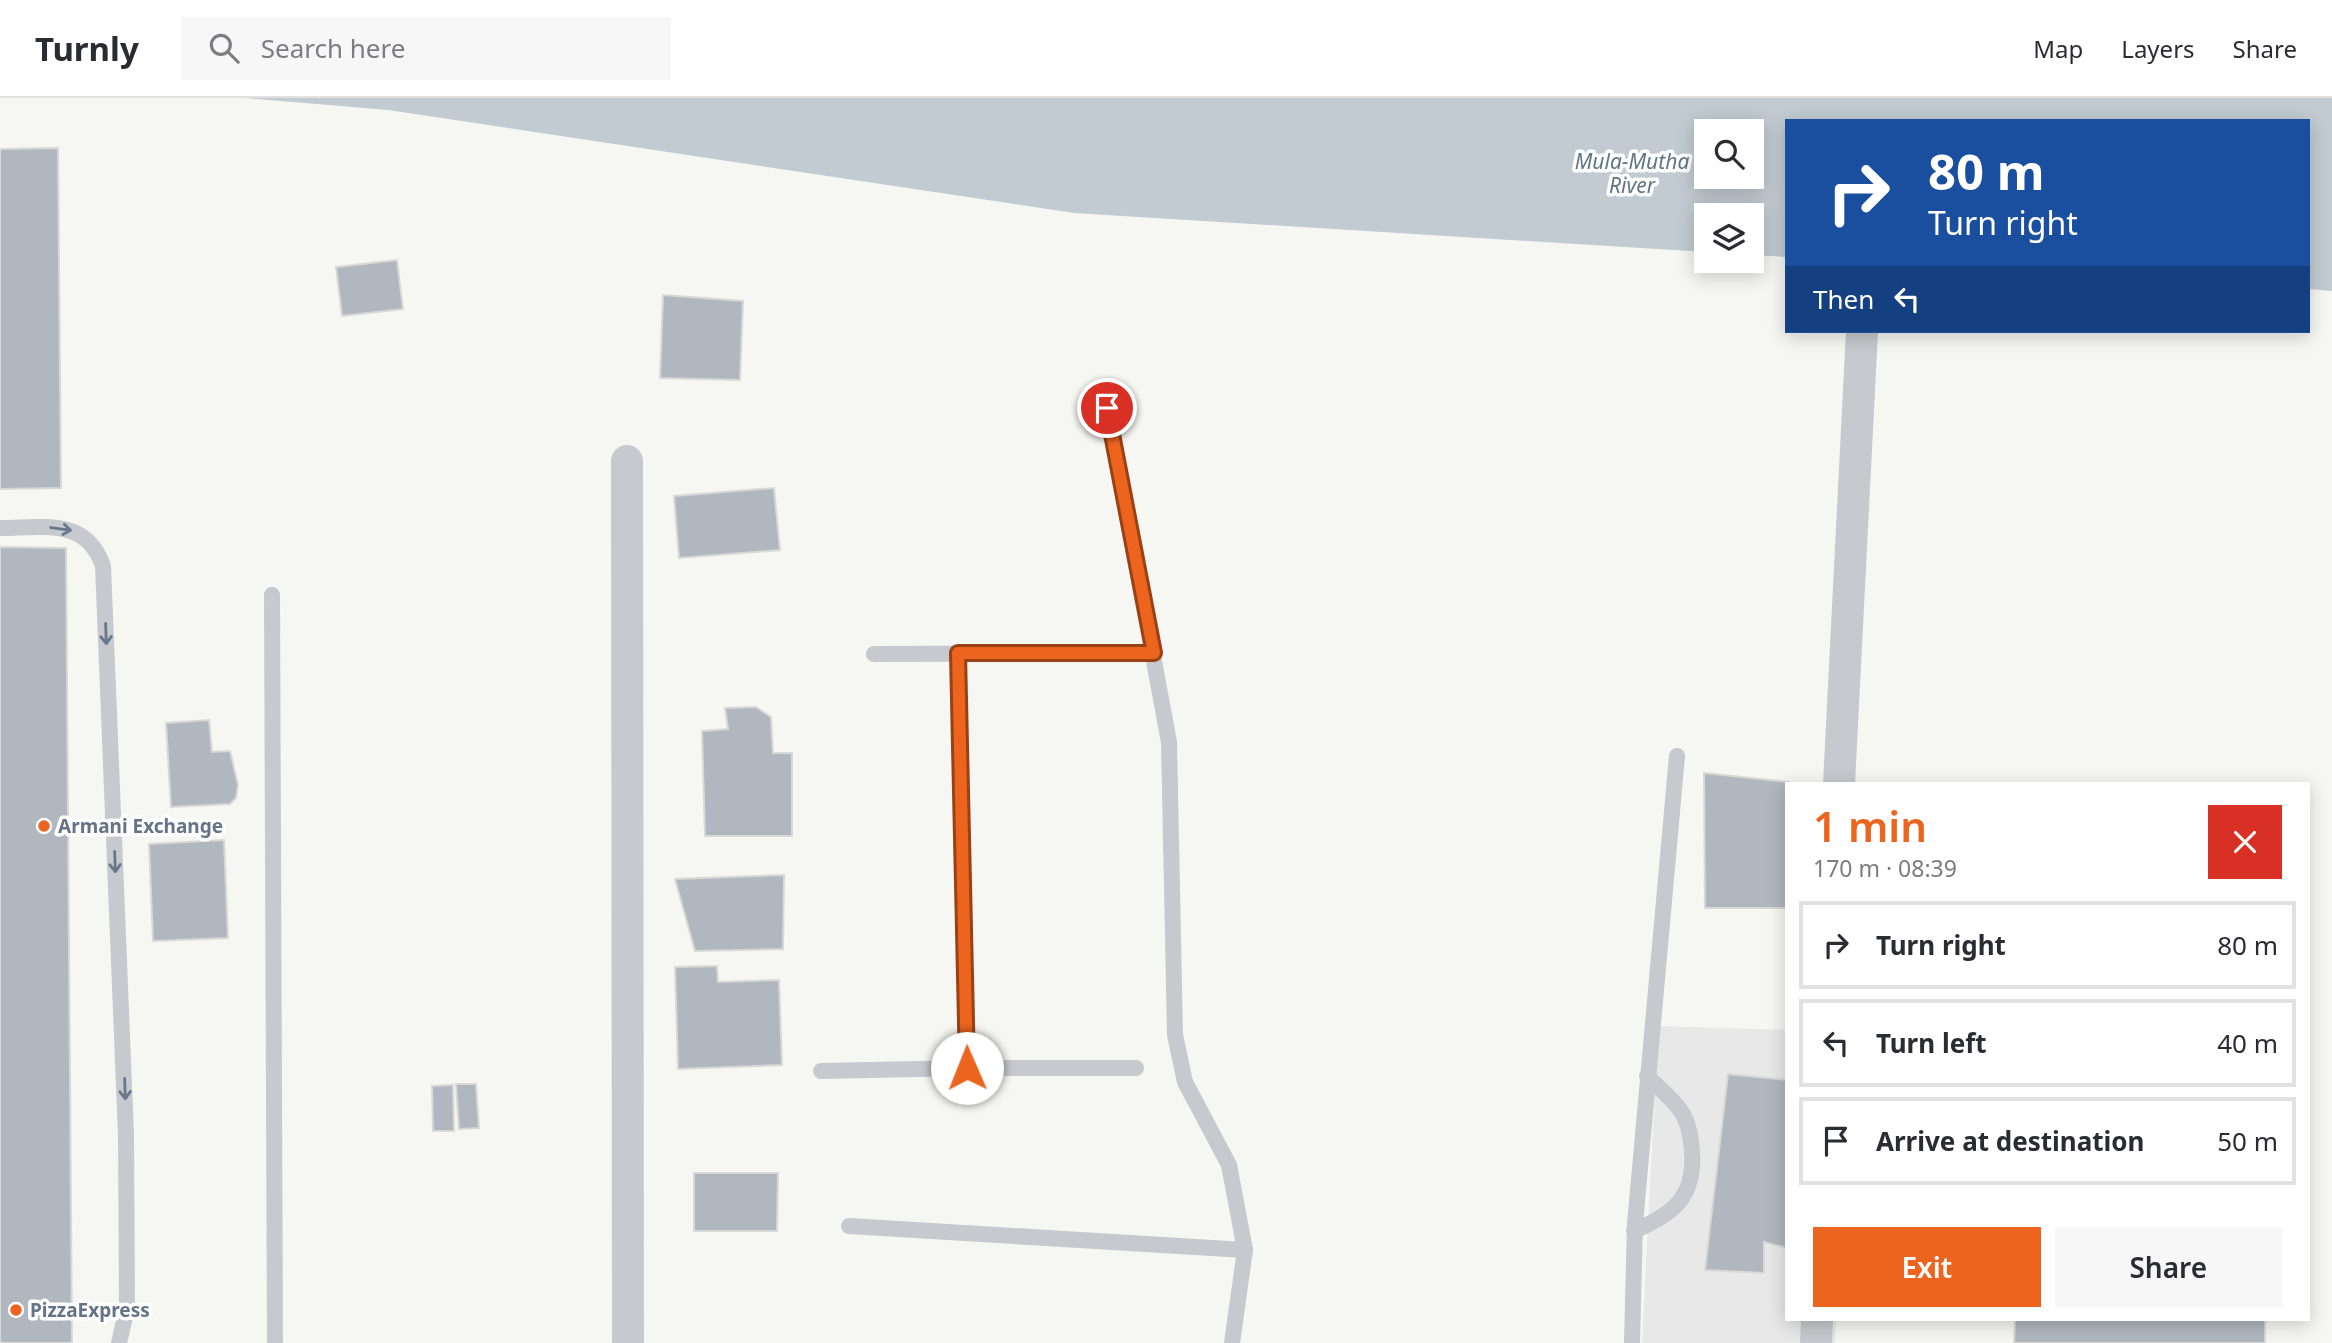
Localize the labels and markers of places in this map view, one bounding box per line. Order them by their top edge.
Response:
pin [1077,378,1137,438]
place label: Armani Exchange [58,813,223,839]
marker: Armani Exchange [36,818,52,834]
place label: PizzaExpress [30,1297,150,1323]
marker: PizzaExpress [8,1302,24,1318]

